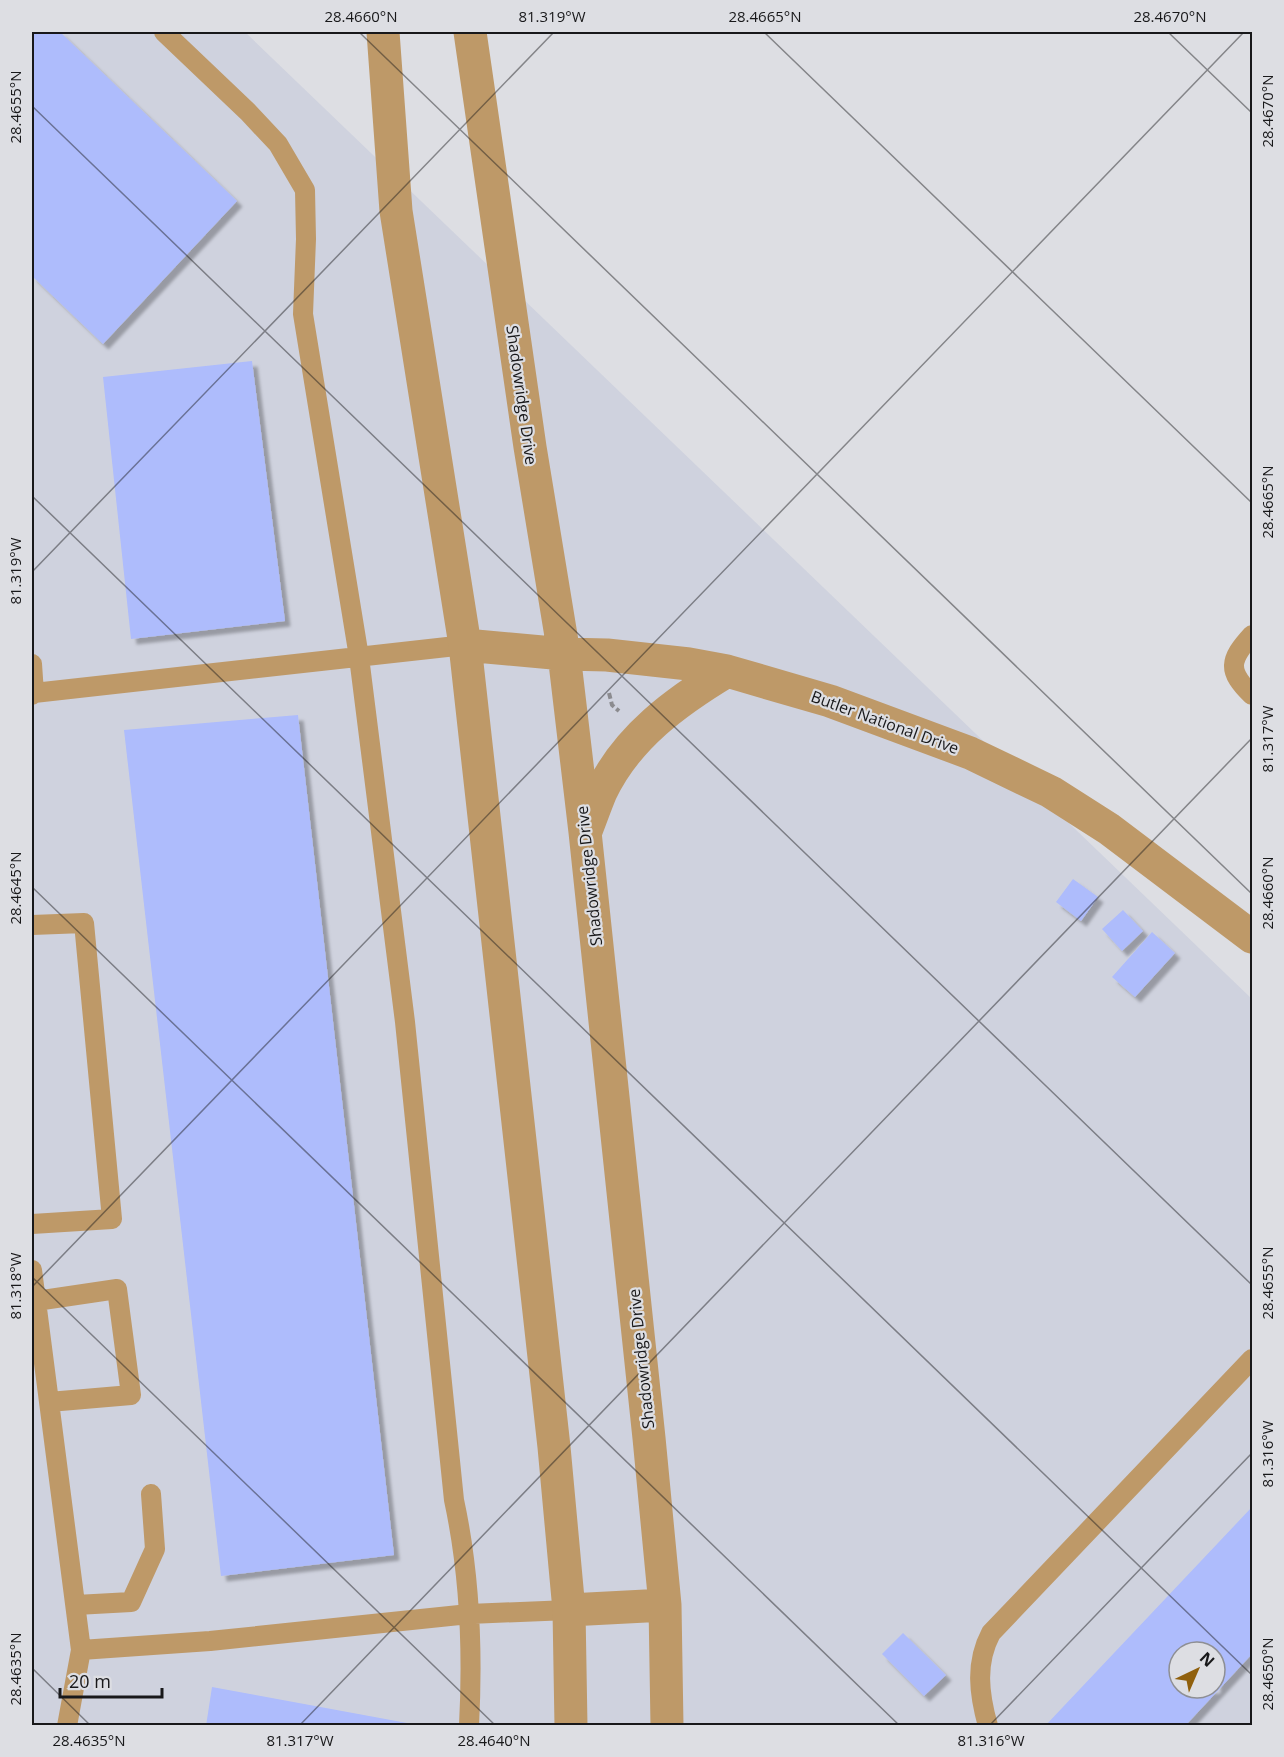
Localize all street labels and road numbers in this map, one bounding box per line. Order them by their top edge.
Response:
street label: Shadowridge Drive [501,324,543,466]
street label: Butler National Drive [808,685,962,759]
street label: Shadowridge Drive [571,805,607,947]
street label: Shadowridge Drive [623,1288,659,1430]

